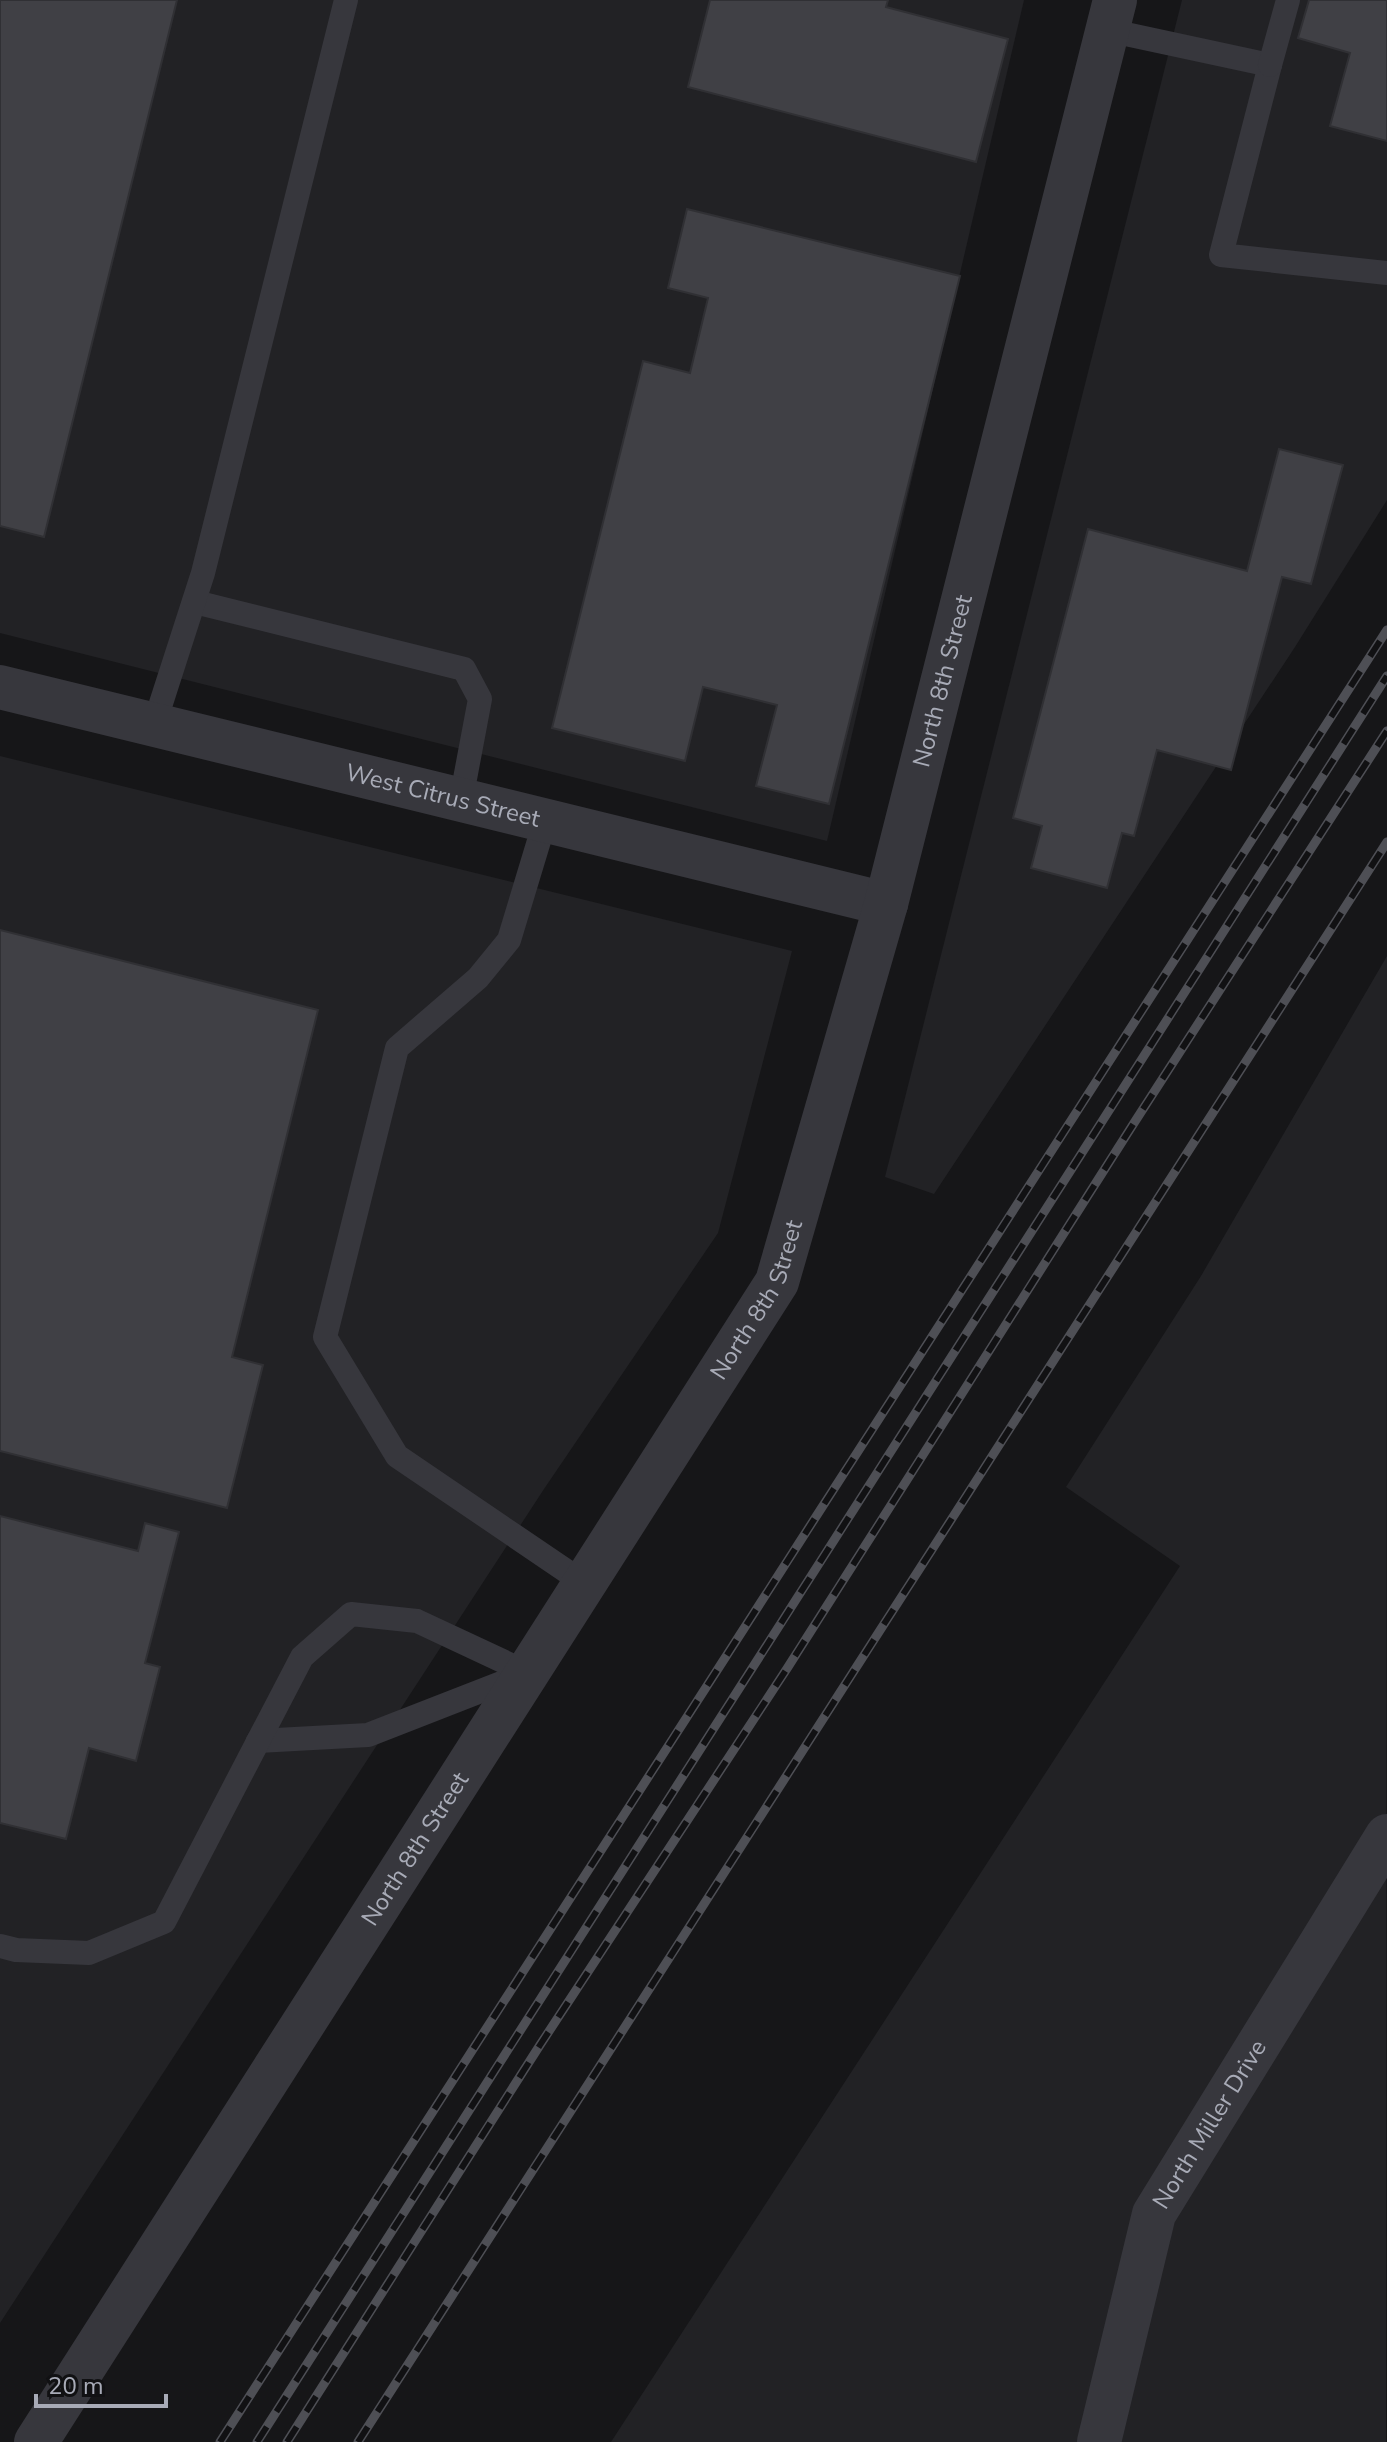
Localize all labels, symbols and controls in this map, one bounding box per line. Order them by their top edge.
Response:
street label: North 8th Street [905,591,980,771]
street label: West Citrus Street [342,756,544,835]
street label: North 8th Street [703,1216,810,1386]
street label: North 8th Street [354,1765,476,1932]
street label: North Miller Drive [1145,2034,1274,2215]
scale bar [36,2358,166,2408]
text: 20 m [48,2370,104,2402]

